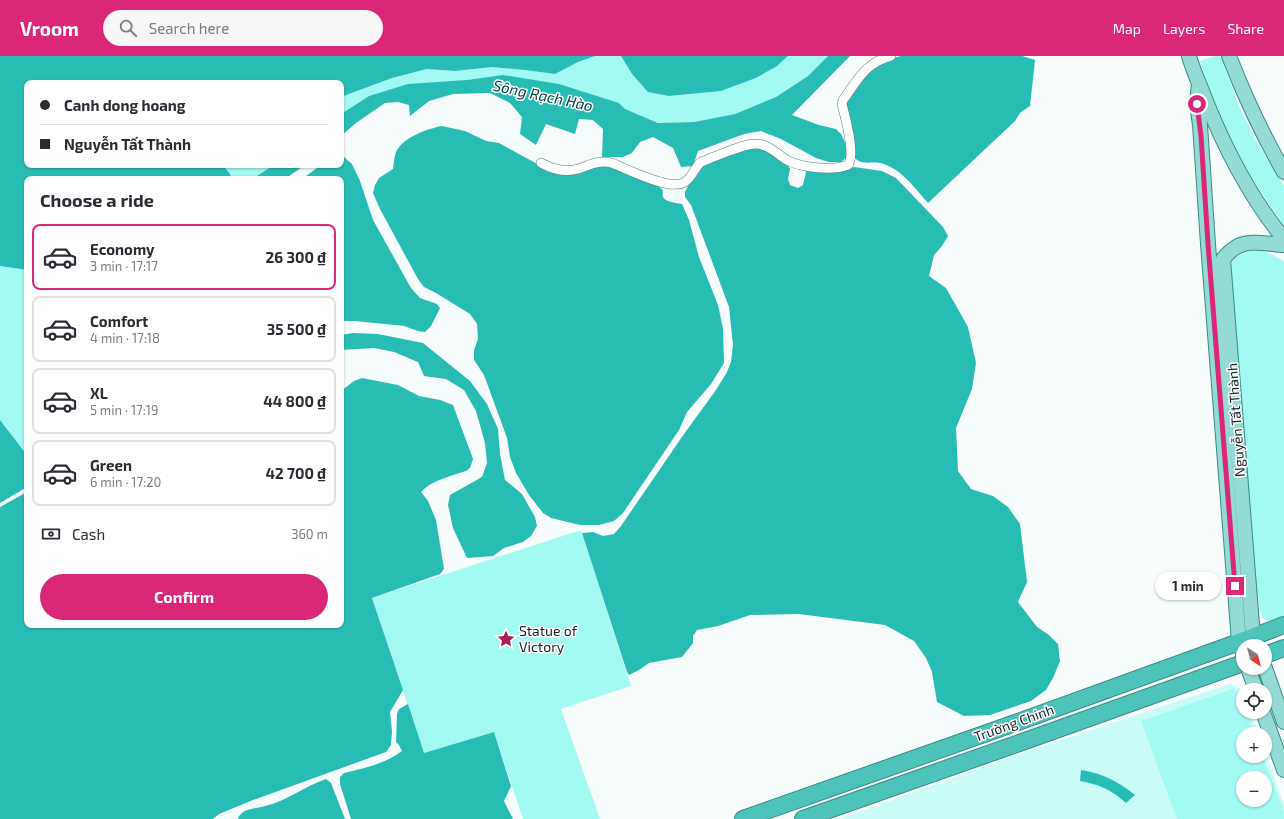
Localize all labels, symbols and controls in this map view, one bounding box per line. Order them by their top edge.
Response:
search box [103,10,383,46]
text: Vroom [20,17,79,40]
icon: search [117,17,139,39]
text: Search here [149,19,229,37]
text: Map [1113,20,1141,37]
text: Layers [1163,20,1205,37]
text: Share [1227,20,1264,37]
water label: Sông Rạch Hào [492,76,595,114]
route start [1188,95,1206,113]
text: Canh dong hoang [64,96,186,114]
text: Nguyễn Tất Thành [64,135,191,153]
text: Choose a ride [40,189,154,211]
icon: car [42,239,78,275]
text: Economy [90,240,155,258]
text: 26 300 ₫ [266,248,326,266]
text: 3 min · 17:17 [90,258,158,274]
icon: car [42,311,78,347]
text: Comfort [90,312,148,330]
text: 35 500 ₫ [267,320,326,338]
text: 4 min · 17:18 [90,330,160,346]
street label: Nguyễn Tất Thành [1223,362,1248,478]
icon: car [42,383,78,419]
text: XL [90,384,108,402]
text: 44 800 ₫ [263,392,326,410]
text: 5 min · 17:19 [90,402,158,418]
icon: car [42,455,78,491]
text: Green [90,456,132,474]
text: 42 700 ₫ [266,464,326,482]
text: 6 min · 17:20 [90,474,161,490]
icon: cash [40,523,62,545]
text: Cash [72,525,105,543]
text: 360 m [291,526,328,542]
callout: 1 min [1155,572,1221,600]
button: Confirm [40,574,328,620]
route end [1226,577,1244,595]
text: 1 min [1172,578,1204,594]
place label: Statue of Victory [519,622,578,655]
place icon: Statue of Victory [496,629,516,649]
north arrow [1236,639,1272,675]
map controls [1236,639,1272,807]
button: locate [1236,683,1272,719]
street label: Trường Chinh [972,700,1056,745]
button: + [1236,727,1272,763]
button: − [1236,771,1272,807]

